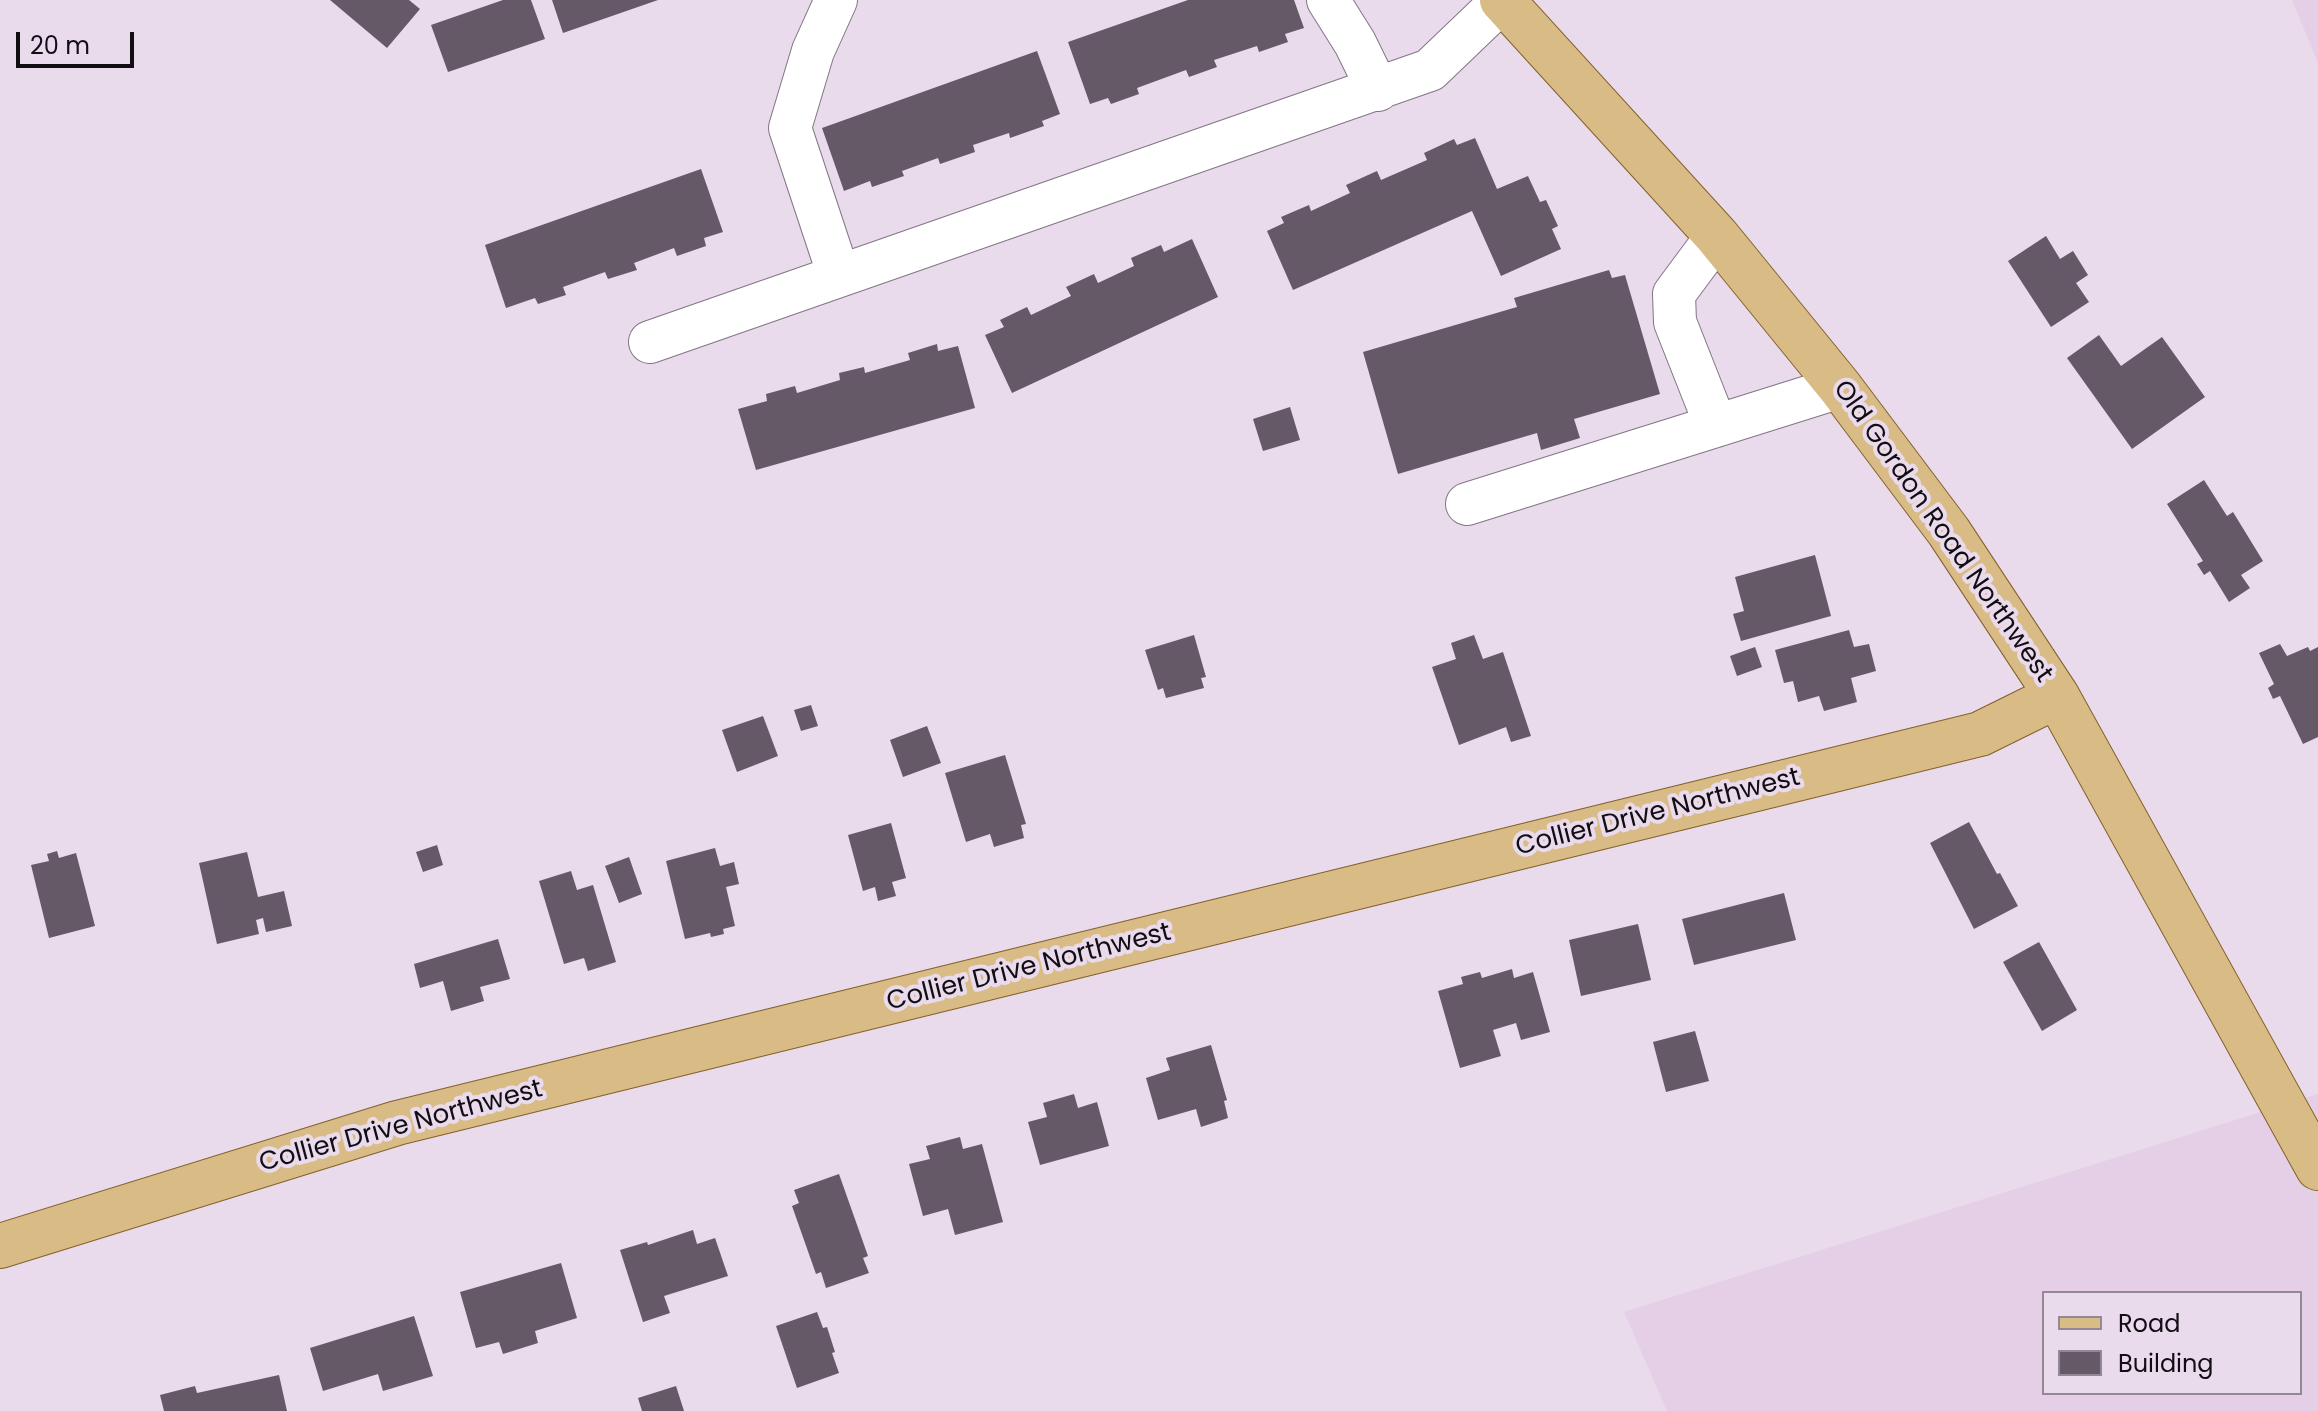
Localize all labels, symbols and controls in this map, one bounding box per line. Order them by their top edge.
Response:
scale bar [20,16,138,66]
text: 20 m [30,29,90,62]
street label: Old Gordon Road Northwest [1826,375,2058,689]
street label: Collier Drive Northwest [1513,763,1803,863]
street label: Collier Drive Northwest [884,918,1174,1018]
street label: Collier Drive Northwest [256,1074,546,1180]
legend [2042,1291,2302,1395]
text: Road [2118,1307,2180,1340]
text: Building [2118,1347,2214,1380]

